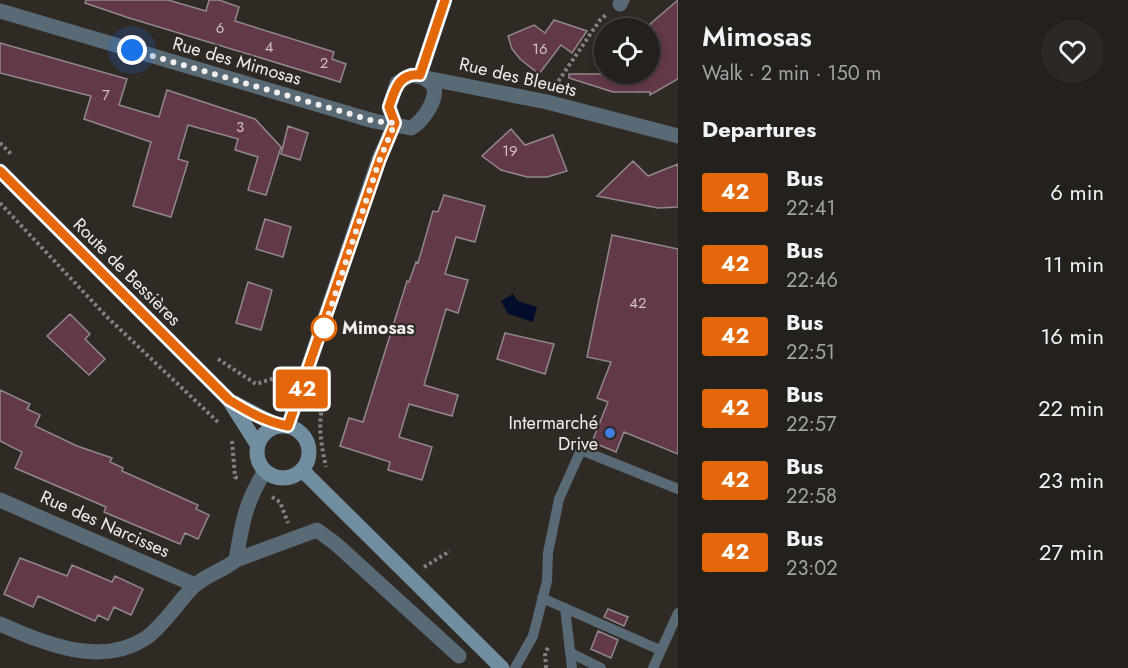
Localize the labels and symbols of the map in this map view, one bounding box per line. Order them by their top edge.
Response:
house number: 6 [216,17,224,39]
street label: Rue des Mimosas [170,30,304,92]
your location [117,35,147,65]
house number: 4 [265,36,274,58]
house number: 16 [532,38,548,60]
street label: Rue des Bleuets [457,51,579,103]
house number: 2 [320,52,328,74]
house number: 7 [102,84,110,106]
house number: 3 [236,116,244,138]
house number: 19 [502,140,518,162]
street label: Route de Bessières [67,212,187,332]
house number: 42 [629,292,647,314]
marker: Mimosas [311,315,337,341]
place label: Mimosas [342,315,415,341]
line badge: 42 [275,370,329,408]
place label: Intermarché Drive [508,410,598,457]
marker: Intermarché Drive [603,426,617,440]
street label: Rue des Narcisses [36,484,174,564]

